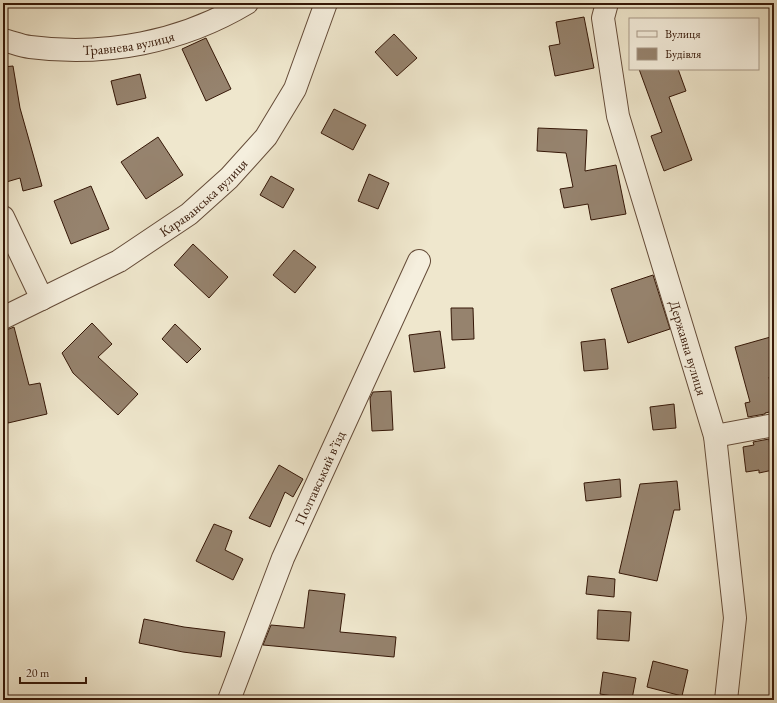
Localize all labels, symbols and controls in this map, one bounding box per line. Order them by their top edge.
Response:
legend [629,18,759,70]
text: Вулиця [665,26,701,42]
street label: Травнева вулиця [82,27,176,59]
text: Будівля [665,46,702,62]
street label: Караванська вулиця [156,155,251,241]
street label: Державна вулиця [665,298,711,398]
street label: Полтавський в’їзд [290,427,349,528]
scale bar [20,659,86,685]
text: 20 m [26,665,50,681]

